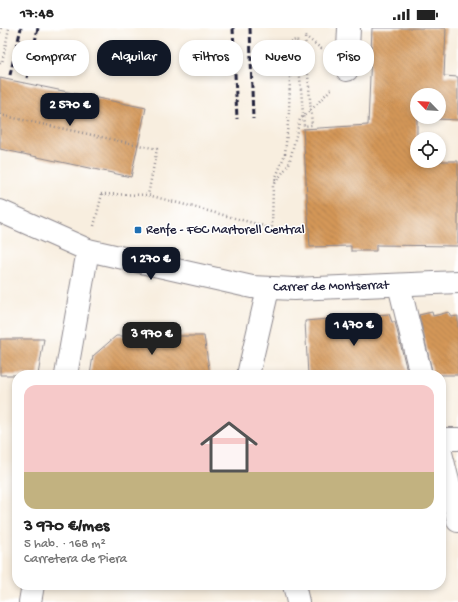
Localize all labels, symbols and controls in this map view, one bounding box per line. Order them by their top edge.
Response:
text: 17:48 [20,5,54,23]
chip: Comprar [12,40,89,76]
chip: Alquilar [97,40,171,76]
chip: Filtros [179,40,243,76]
chip: Nuevo [251,40,315,76]
chip: Piso [323,40,374,76]
north arrow [410,88,446,124]
map controls [410,88,446,168]
pin: 2 570 € [33,93,107,127]
text: 2 570 € [49,98,91,113]
button: locate [410,132,446,168]
place label: Renfe - FGC Martorell Central [146,223,305,238]
marker: Renfe - FGC Martorell Central [133,225,143,235]
pin: 1 270 € [114,247,188,281]
text: 1 270 € [131,252,171,267]
street label: Carrer de Montserrat [273,278,391,296]
pin: 1 470 € [317,313,391,347]
text: 1 470 € [334,318,374,333]
pin: 3 970 € [115,322,189,356]
text: 3 970 € [131,327,173,342]
icon: home [193,411,265,483]
text: 3 970 €/mes [24,517,109,537]
text: 5 hab. · 168 m² [24,537,106,552]
text: Carretera de Piera [24,552,127,567]

